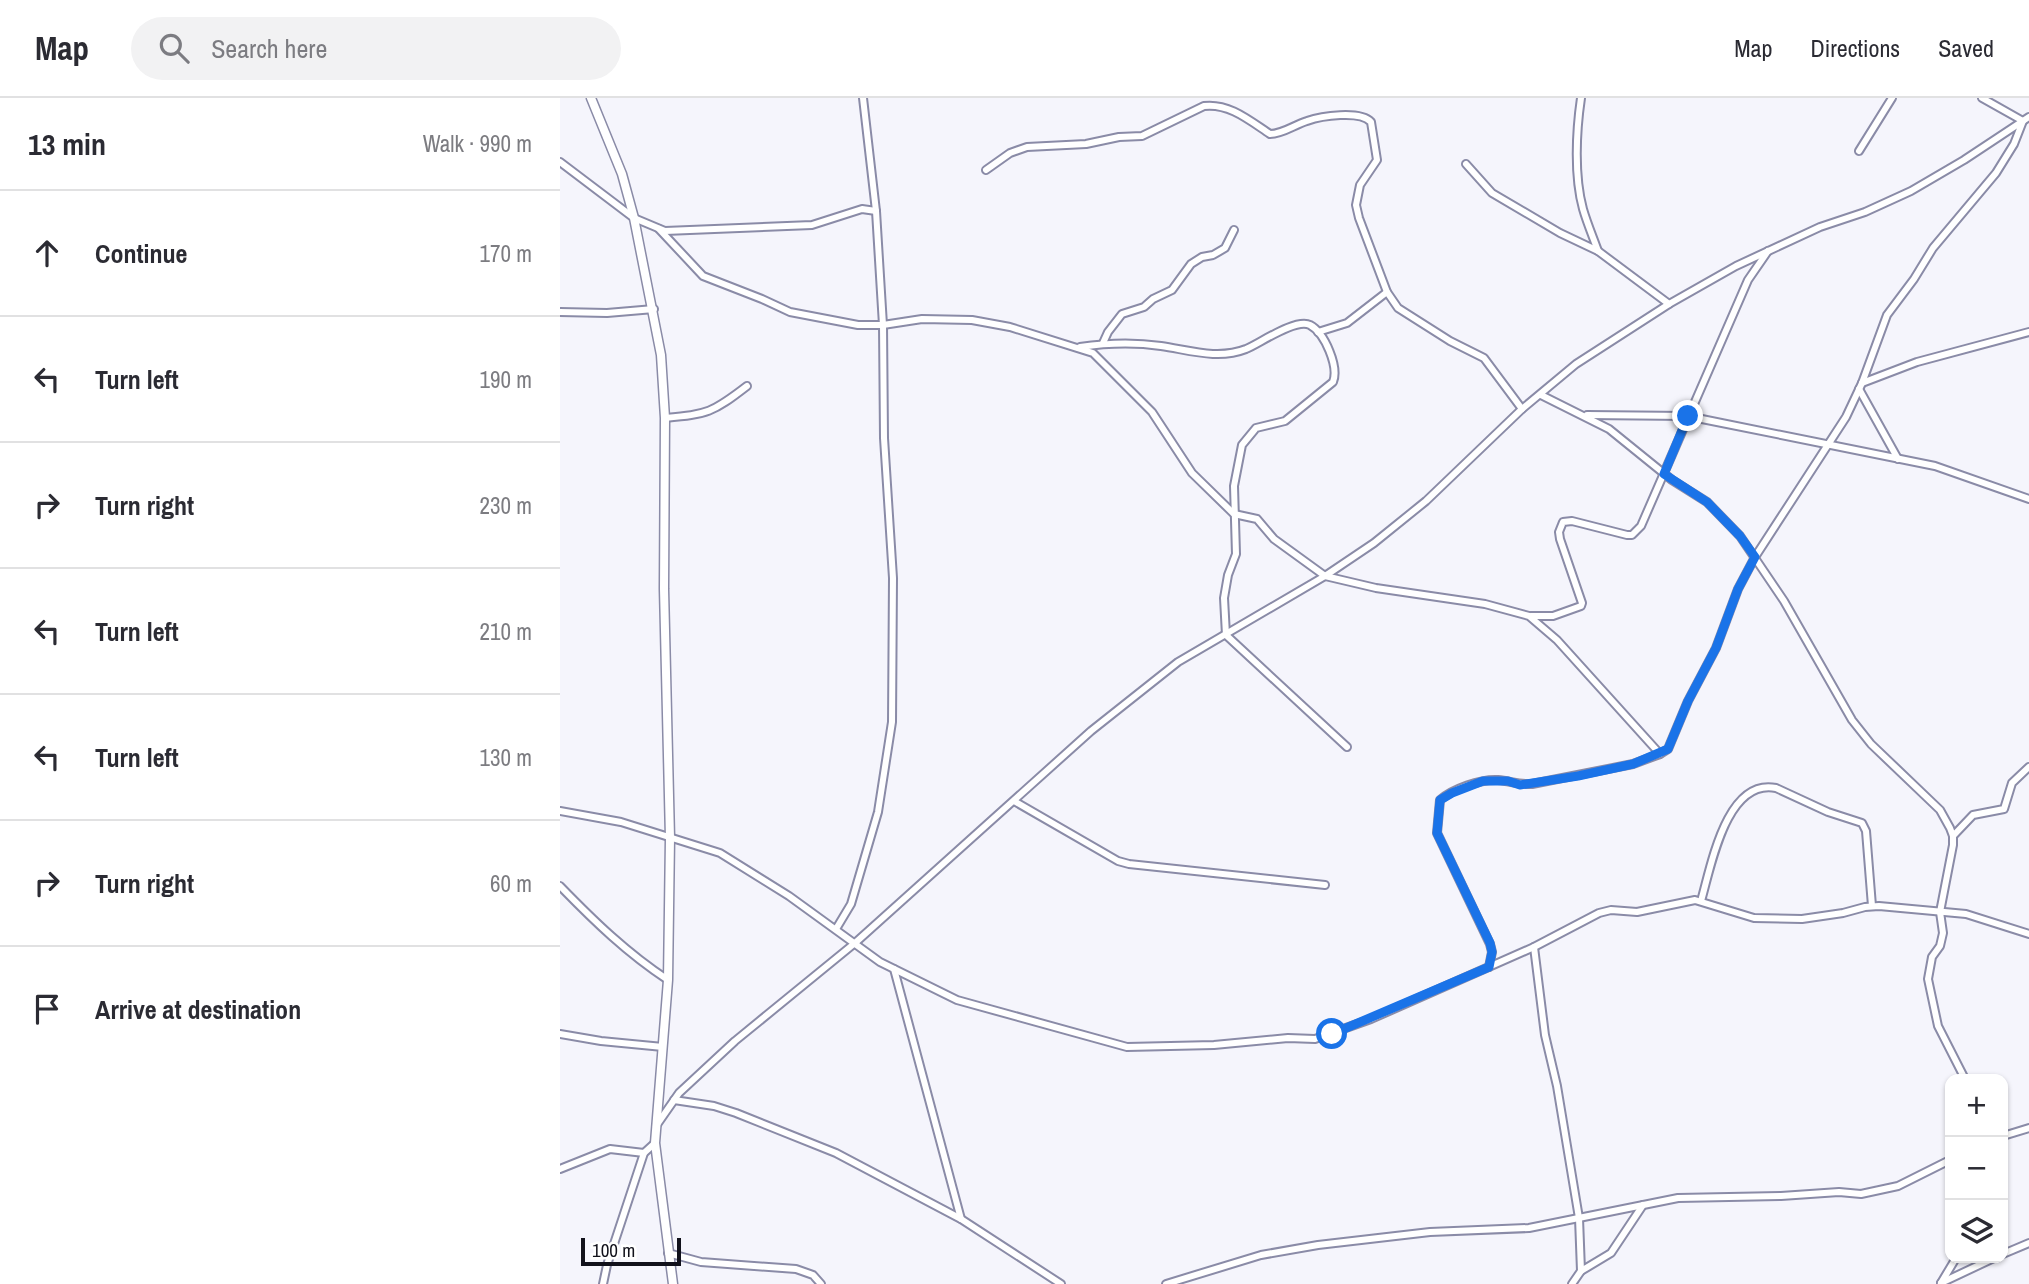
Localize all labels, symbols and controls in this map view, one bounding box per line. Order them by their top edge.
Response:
search box [131,17,621,80]
text: Map [35,26,89,70]
icon: search [155,29,193,67]
text: Search here [211,31,327,66]
text: Map [1734,32,1772,64]
text: Directions [1810,32,1900,64]
text: Saved [1938,32,1994,64]
text: 13 min [28,124,106,164]
text: Walk · 990 m [423,128,532,159]
icon: ahead [28,234,66,272]
text: Continue [95,236,187,271]
text: 170 m [480,238,532,269]
icon: left [28,360,66,398]
text: Turn left [95,362,179,397]
text: 190 m [480,364,532,395]
route end [1672,400,1703,431]
icon: right [28,486,66,524]
text: Turn right [95,488,194,523]
text: 230 m [480,490,532,521]
icon: left [28,612,66,650]
text: Turn left [95,614,179,649]
text: 210 m [480,616,532,647]
icon: left [28,738,66,776]
text: Turn left [95,740,179,775]
text: 130 m [480,742,532,773]
icon: right [28,864,66,902]
text: Turn right [95,866,194,901]
text: 60 m [490,868,532,899]
icon: arrive [28,990,66,1028]
text: Arrive at destination [95,992,301,1027]
route start [1316,1018,1347,1049]
map controls [1945,1074,2008,1263]
button: + [1945,1074,2008,1137]
button: − [1945,1137,2008,1200]
button: layers [1945,1200,2008,1263]
scale bar [581,1235,681,1267]
text: 100 m [592,1237,635,1263]

